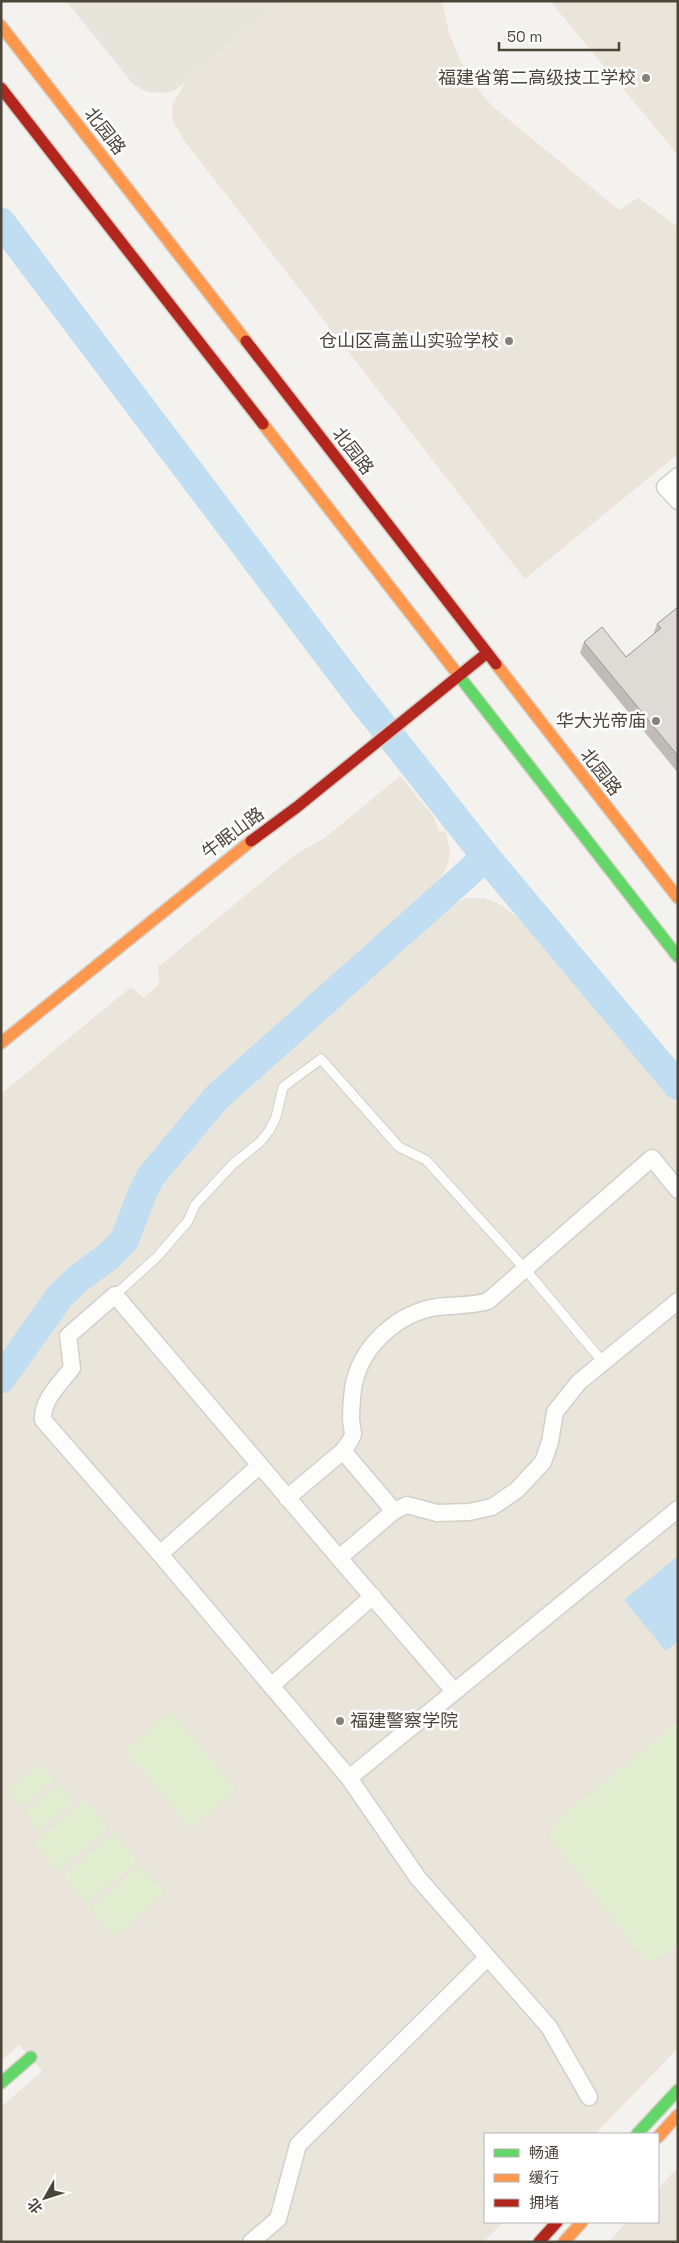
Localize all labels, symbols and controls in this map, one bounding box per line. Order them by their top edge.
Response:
scale bar [499,20,619,52]
text: 50 m [507,27,542,46]
place label: 福建省第二高级技工学校 [438,66,636,89]
marker: 福建省第二高级技工学校 [640,72,652,84]
street label: 北园路 [80,102,131,159]
place label: 仓山区高盖山实验学校 [319,329,499,352]
marker: 仓山区高盖山实验学校 [503,335,515,347]
street label: 北园路 [328,422,379,479]
place label: 华大光帝庙 [556,709,646,732]
marker: 华大光帝庙 [650,715,662,727]
street label: 北园路 [576,743,627,800]
street label: 牛眠山路 [197,802,268,863]
place label: 福建警察学院 [350,1709,458,1732]
marker: 福建警察学院 [334,1715,346,1727]
legend [484,2133,659,2223]
text: 畅通 [529,2143,559,2162]
text: 缓行 [529,2168,559,2187]
north arrow [20,2173,70,2223]
text: 拥堵 [529,2193,559,2212]
text: 北 [23,2195,46,2217]

